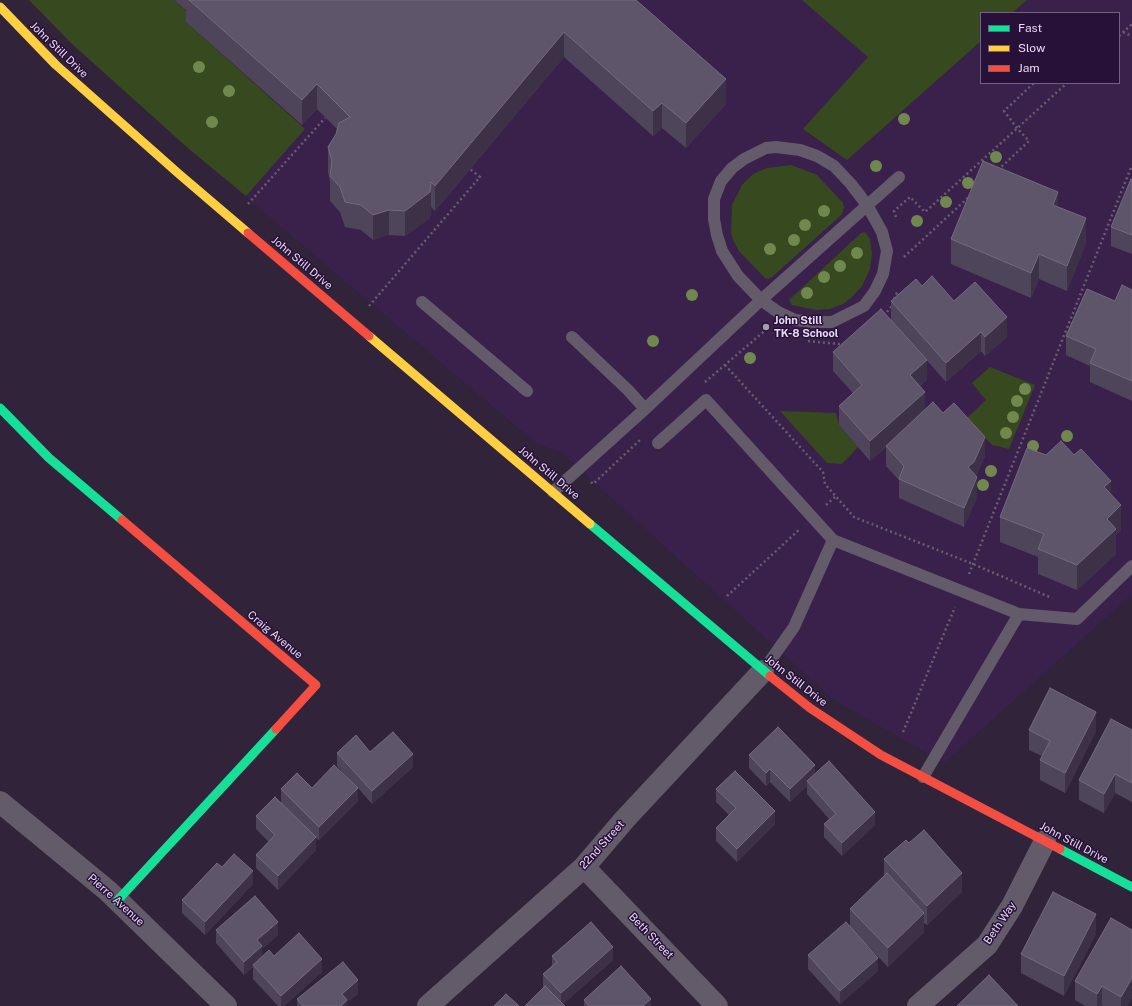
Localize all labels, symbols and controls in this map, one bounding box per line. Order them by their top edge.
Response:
legend [980,12,1120,84]
street label: John Still Drive [27,19,91,81]
text: Fast [1018,21,1042,35]
text: Slow [1018,41,1045,55]
text: Jam [1018,61,1040,75]
street label: John Still Drive [269,234,335,292]
place label: John Still TK-8 School [774,314,838,340]
marker: John Still TK-8 School [761,322,771,332]
street label: John Still Drive [516,444,582,502]
street label: Craig Avenue [245,608,305,662]
street label: John Still Drive [762,653,830,709]
street label: 22nd Street [577,818,627,872]
street label: John Still Drive [1038,819,1110,867]
street label: Pierre Avenue [85,871,147,929]
street label: Beth Way [981,899,1019,947]
street label: Beth Street [626,910,676,962]

